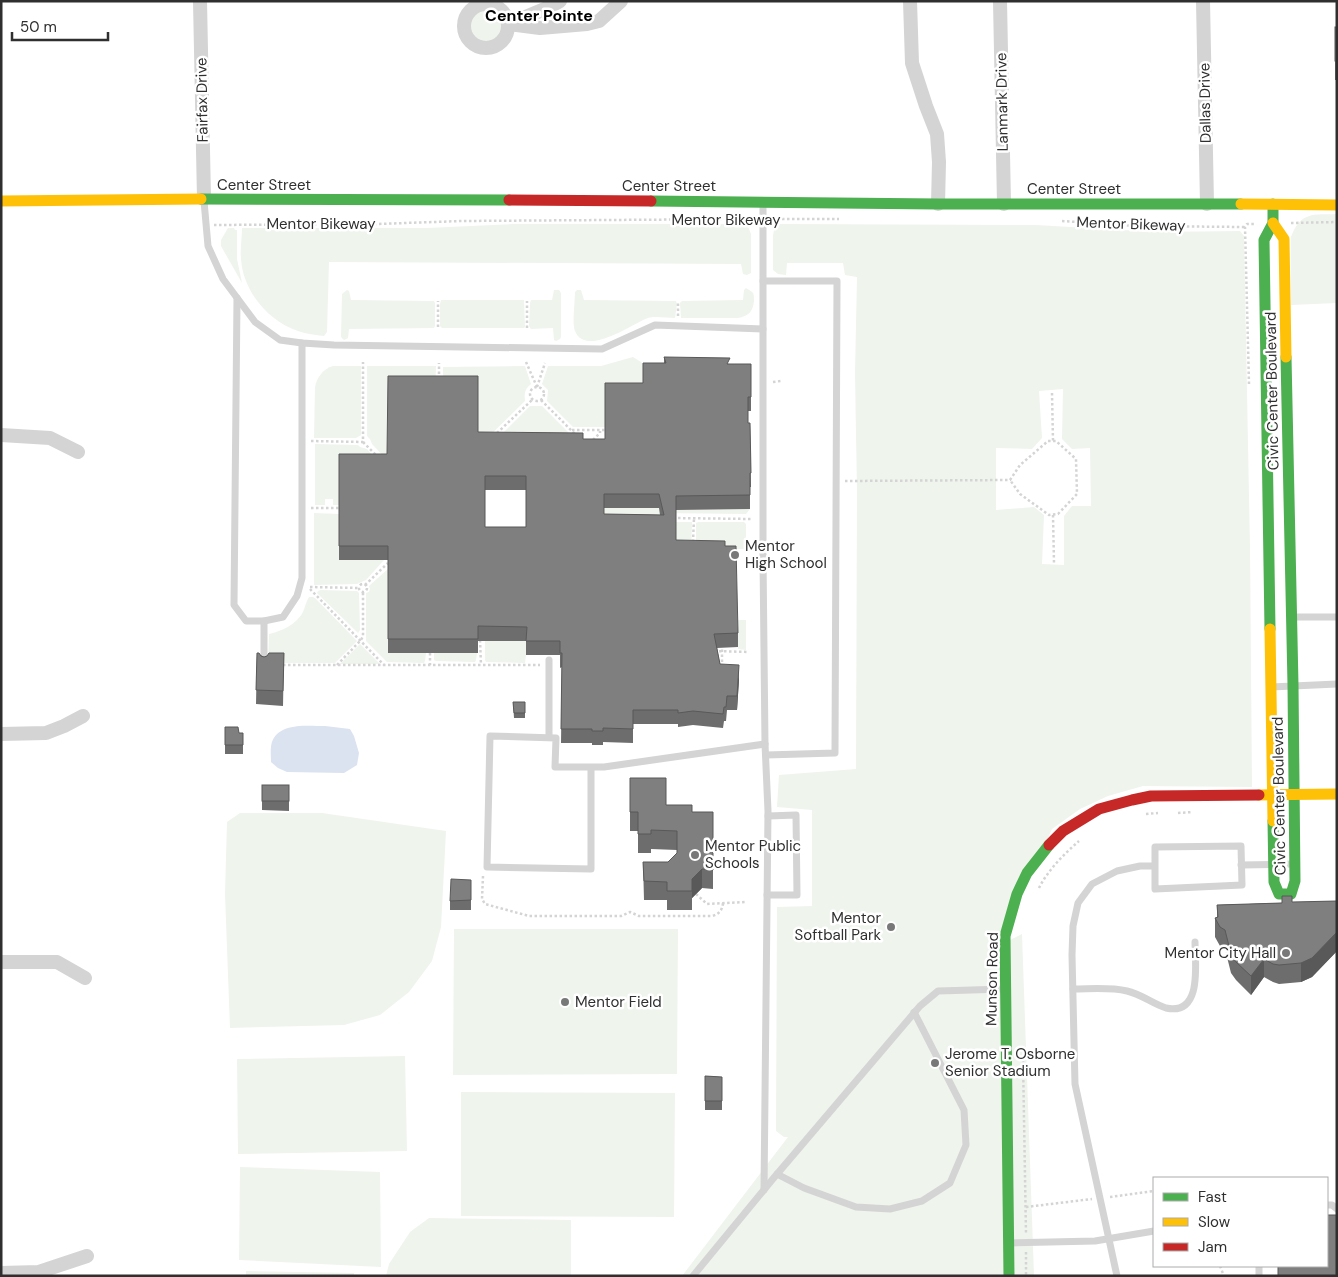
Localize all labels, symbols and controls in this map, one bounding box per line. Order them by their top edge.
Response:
district label: Center Pointe [485,5,593,26]
scale bar [12,10,109,42]
text: 50 m [20,17,57,37]
street label: Lanmark Drive [991,52,1013,152]
street label: Fairfax Drive [191,57,213,143]
street label: Dallas Drive [1194,63,1216,143]
street label: Center Street [217,175,311,195]
street label: Center Street [622,176,716,196]
street label: Center Street [1027,179,1121,199]
street label: Mentor Bikeway [671,210,781,230]
street label: Mentor Bikeway [1076,212,1187,236]
street label: Mentor Bikeway [266,214,376,234]
street label: Civic Center Boulevard [1261,312,1283,470]
place label: Mentor High School [745,536,827,573]
marker: Mentor High School [729,549,741,561]
street label: Civic Center Boulevard [1268,717,1290,875]
place label: Mentor Public Schools [705,836,801,873]
marker: Mentor Public Schools [689,849,701,861]
place label: Mentor Softball Park [795,908,881,945]
marker: Mentor Softball Park [885,921,897,933]
street label: Munson Road [981,932,1003,1026]
place label: Mentor City Hall [1165,943,1276,963]
marker: Mentor City Hall [1280,947,1292,959]
place label: Mentor Field [575,992,662,1012]
marker: Mentor Field [559,996,571,1008]
place label: Jerome T. Osborne Senior Stadium [945,1044,1075,1081]
marker: Jerome T. Osborne Senior Stadium [929,1057,941,1069]
legend [1153,1177,1328,1267]
text: Fast [1198,1187,1227,1207]
text: Slow [1198,1212,1231,1232]
text: Jam [1198,1237,1227,1257]

